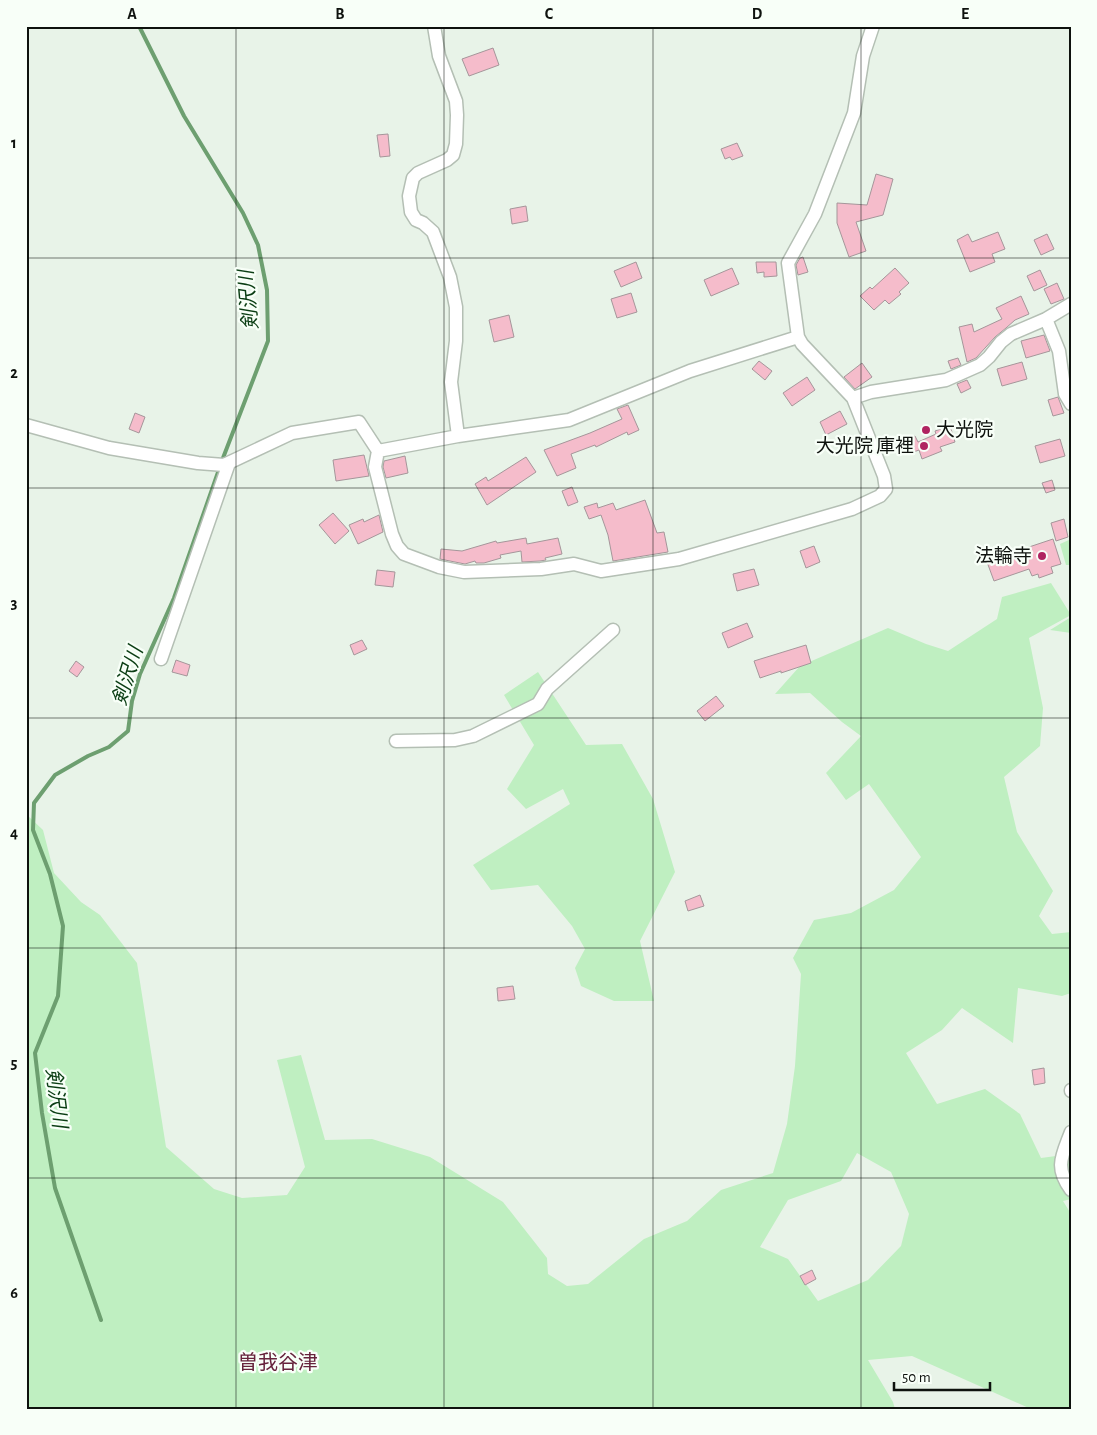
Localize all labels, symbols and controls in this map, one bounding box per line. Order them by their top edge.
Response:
text: A [127,6,137,22]
text: B [335,6,345,22]
text: C [545,6,554,22]
text: D [752,6,763,22]
text: E [961,6,969,22]
text: 1 [11,135,17,151]
water label: 剣沢川 [235,267,262,331]
text: 2 [10,365,18,381]
place label: 大光院 [936,420,993,440]
marker: 大光院 [920,424,932,436]
place label: 大光院 庫裡 [816,435,914,456]
marker: 大光院 庫裡 [918,440,930,452]
place label: 法輪寺 [975,545,1032,566]
marker: 法輪寺 [1036,550,1048,562]
text: 3 [11,595,18,611]
water label: 剣沢川 [109,642,147,708]
text: 4 [10,825,18,841]
text: 5 [11,1055,18,1071]
water label: 剣沢川 [42,1067,71,1131]
text: 6 [10,1285,18,1301]
district label: 曽我谷津 [238,1351,318,1373]
scale bar [894,1360,991,1392]
text: 50 m [902,1370,931,1385]

